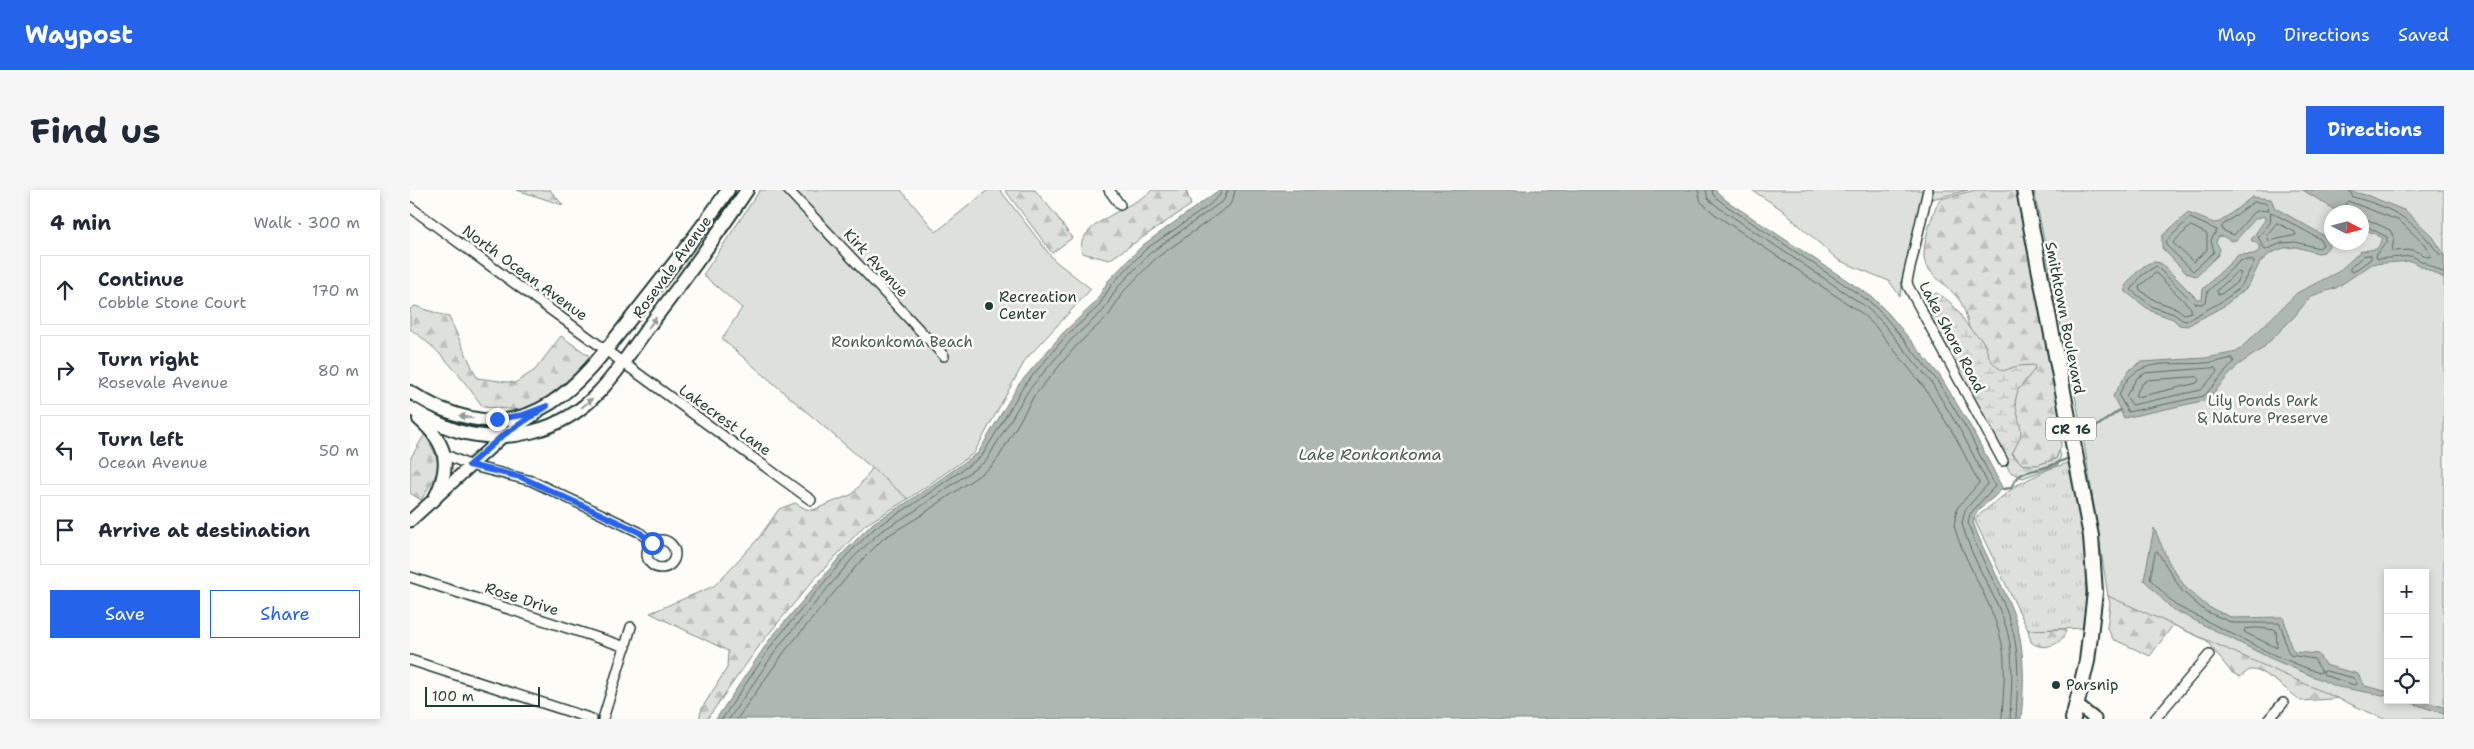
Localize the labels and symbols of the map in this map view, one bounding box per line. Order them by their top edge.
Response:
north arrow [2324,205,2369,250]
street label: Rosevale Avenue [628,212,716,322]
street label: North Ocean Avenue [458,221,592,325]
street label: Kirk Avenue [839,225,913,301]
street label: Smithtown Boulevard [2040,240,2090,396]
street label: Lake Shore Road [1914,278,1990,396]
place label: Recreation Center [999,287,1077,324]
marker: Recreation Center [983,300,995,312]
one-way arrow [646,317,657,330]
park label: Ronkonkoma Beach [831,332,973,352]
street label: Lakecrest Lane [675,380,775,460]
park label: Lily Ponds Park & Nature Preserve [2197,391,2329,428]
one-way arrow [580,397,593,408]
route end [486,408,509,431]
one-way arrow [458,413,473,421]
road number: CR 16 [2046,418,2096,440]
water label: Lake Ronkonkoma [1298,444,1442,465]
route start [641,532,664,555]
street label: Rose Drive [483,578,561,620]
place label: Parsnip [2066,675,2118,695]
marker: Parsnip [2050,679,2062,691]
scale bar [425,684,540,707]

